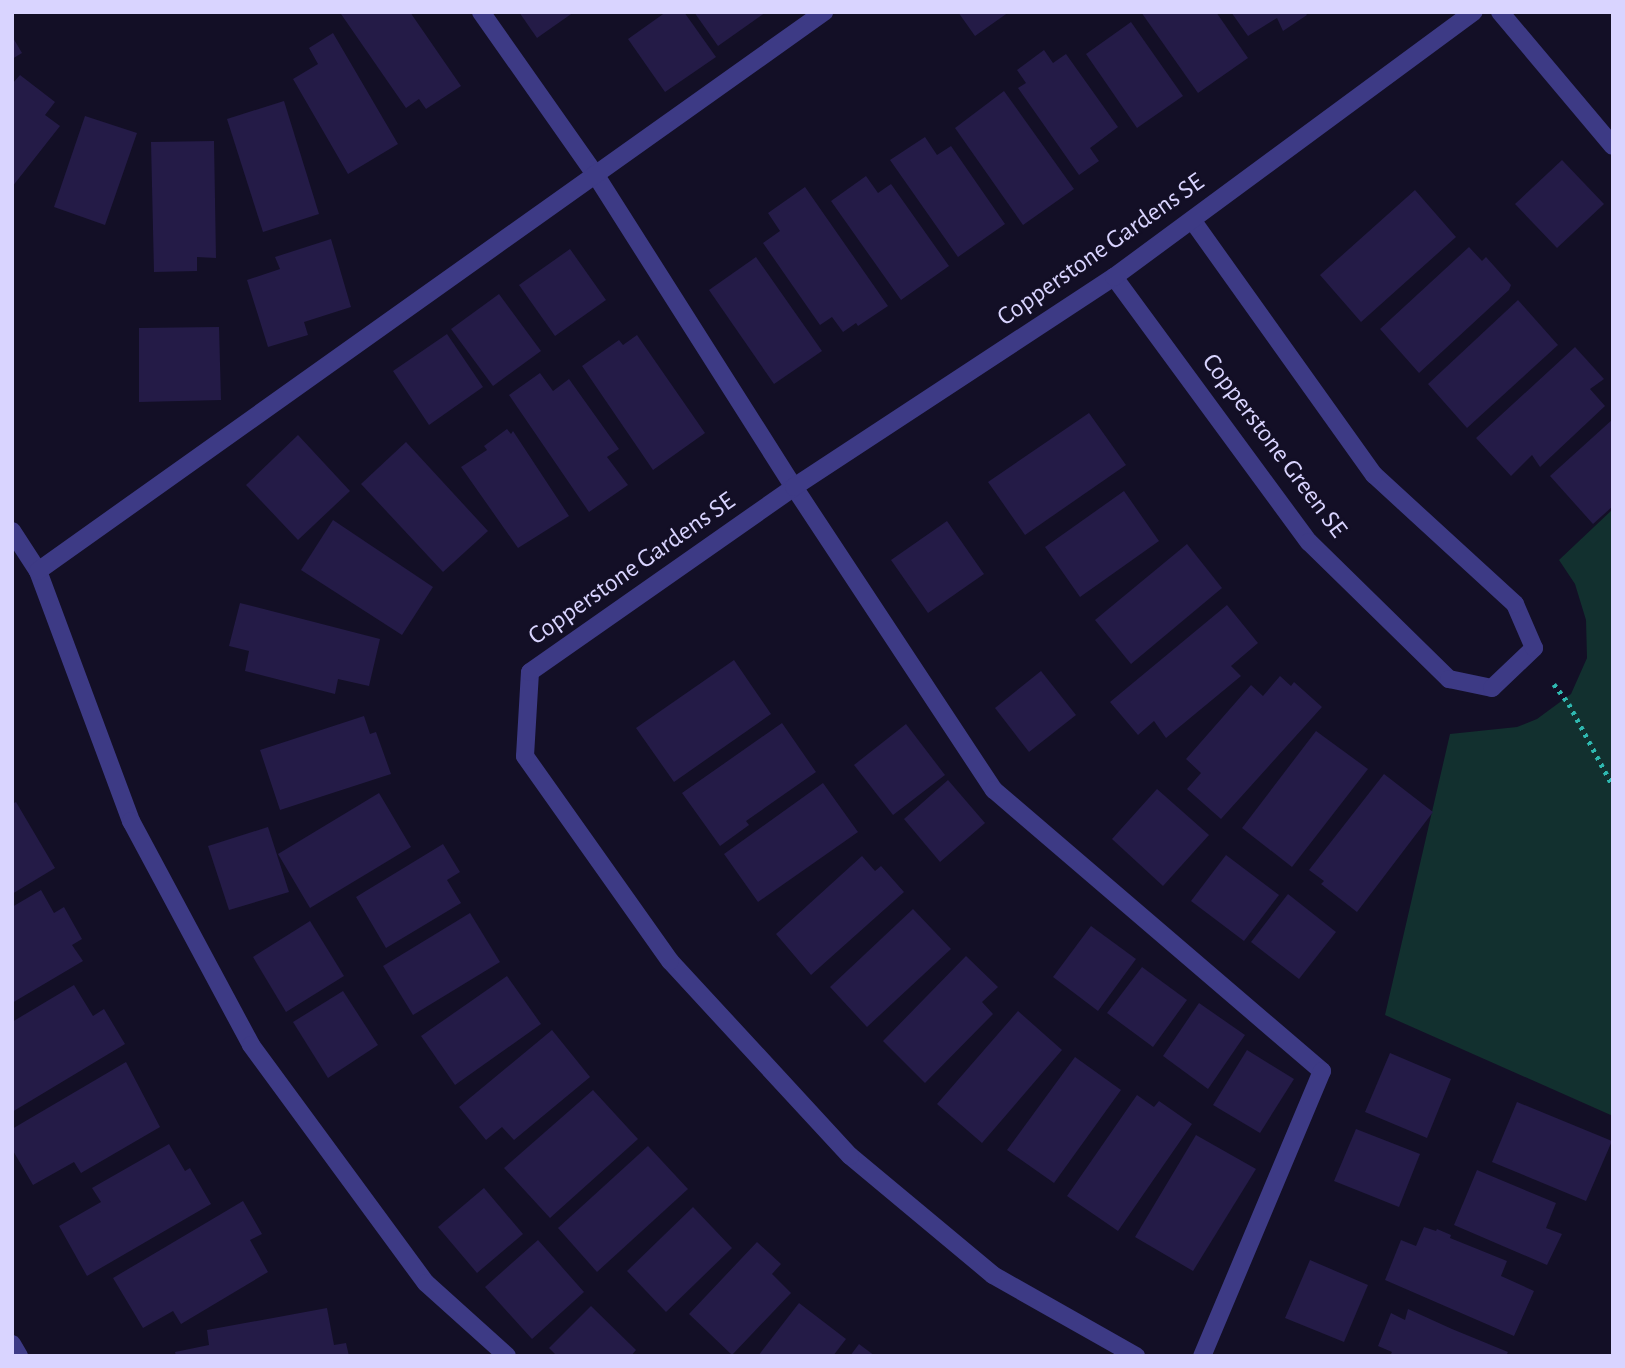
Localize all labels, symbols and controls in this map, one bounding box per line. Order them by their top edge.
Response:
street label: Copperstone Gardens SE [992,167,1210,333]
street label: Copperstone Green SE [1195,348,1353,544]
street label: Copperstone Gardens SE [523,486,741,652]

